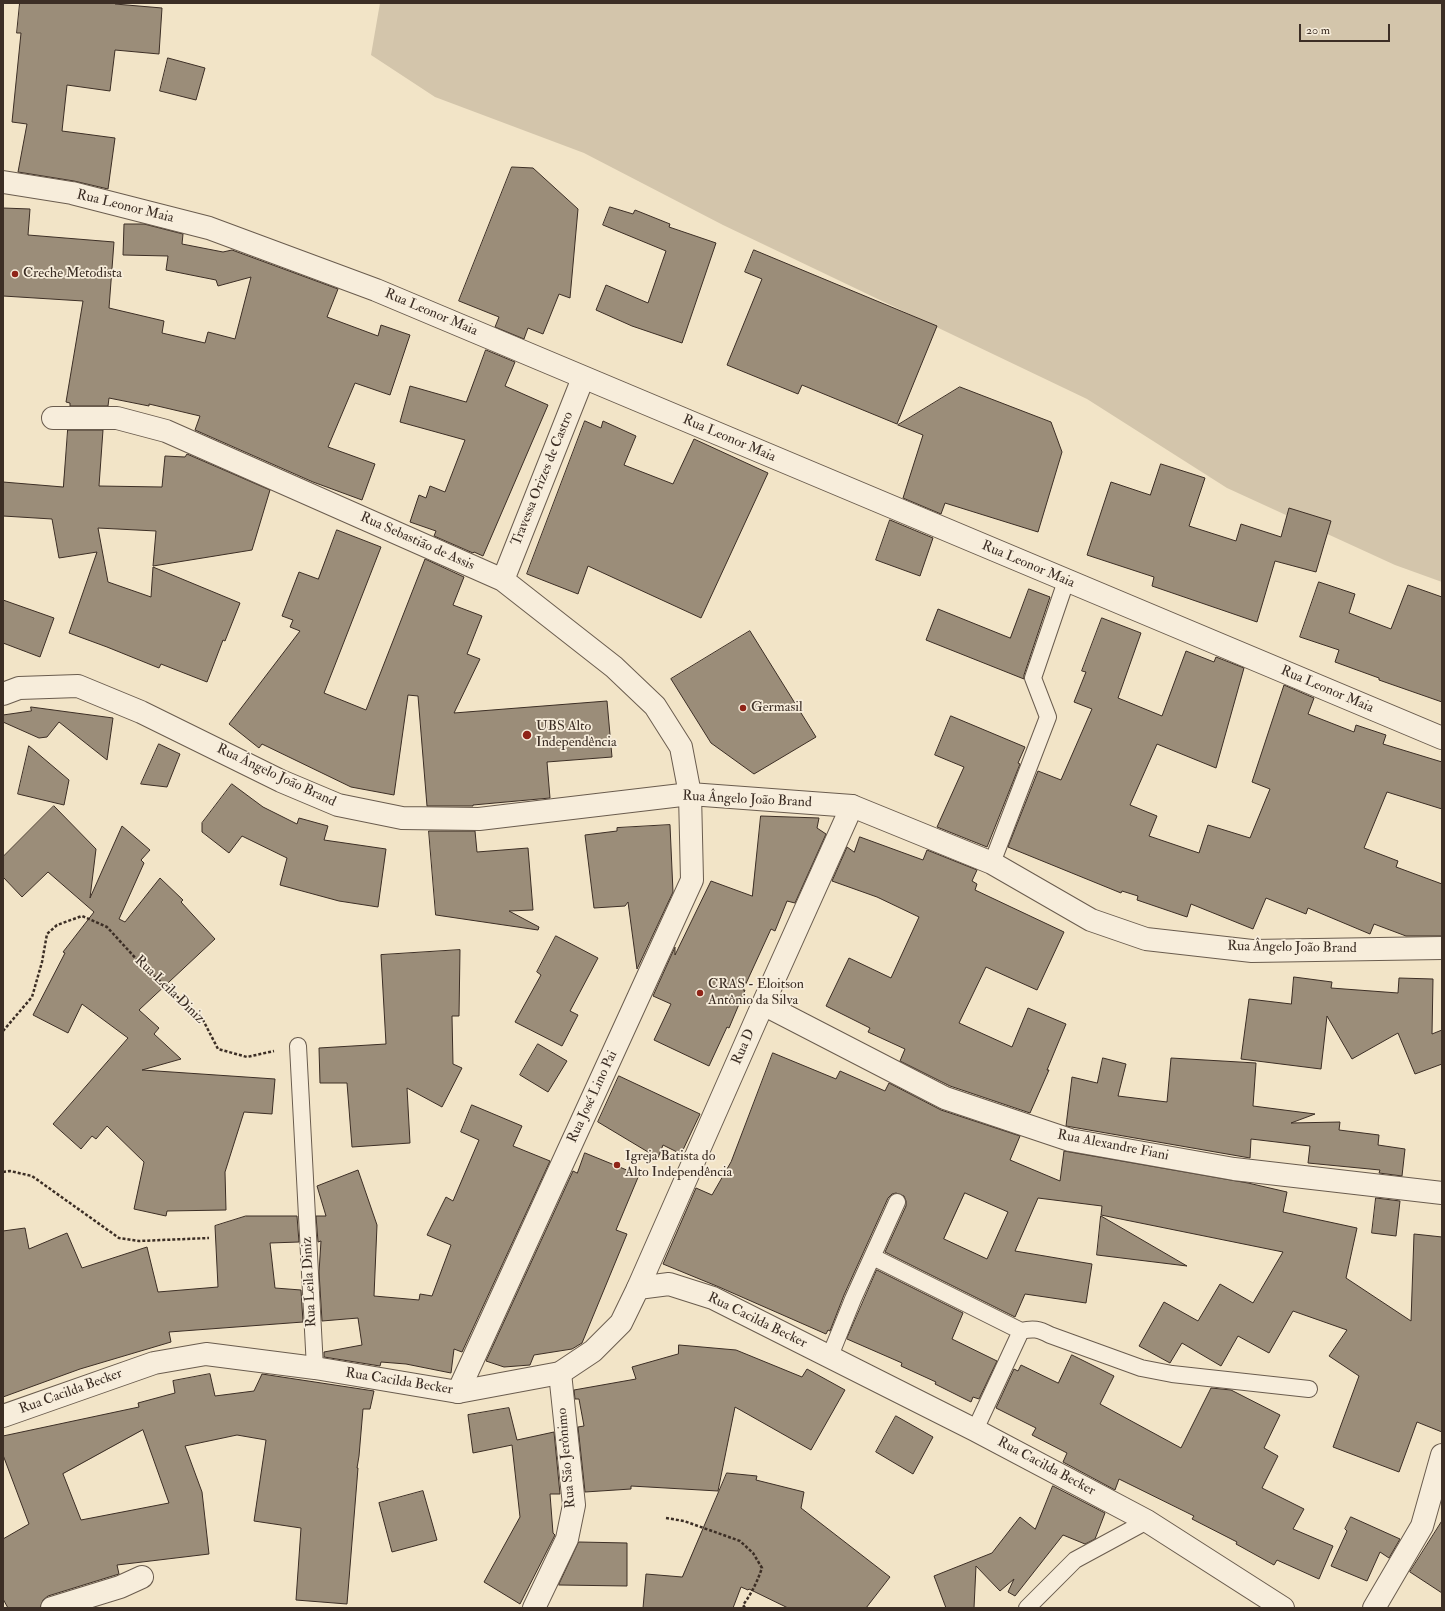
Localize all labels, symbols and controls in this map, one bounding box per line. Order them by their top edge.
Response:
scale bar [1301,16,1392,42]
text: 20 m [1306,23,1330,38]
street label: Rua Leonor Maia [75,187,175,227]
place label: Creche Metodista [23,266,122,282]
marker: Creche Metodista [10,269,20,279]
street label: Rua Leonor Maia [382,286,480,340]
street label: Travessa Orizes de Castro [508,409,578,549]
street label: Rua Leonor Maia [680,412,778,466]
street label: Rua Sebastião de Assis [357,509,477,575]
street label: Rua Leonor Maia [979,538,1077,592]
street label: Rua Leonor Maia [1278,663,1376,717]
place label: Germasil [751,700,803,716]
marker: Germasil [738,703,748,713]
place label: UBS Alto Independência [536,719,617,752]
marker: UBS Alto Independência [521,729,533,741]
street label: Rua Ângelo João Brand [214,741,338,811]
street label: Rua Ângelo João Brand [682,788,812,812]
street label: Rua Ângelo João Brand [1227,938,1357,958]
street label: Rua Leila Diniz [131,952,207,1028]
place label: CRAS - Eloitson Antônio da Silva [708,977,804,1010]
marker: CRAS - Eloitson Antônio da Silva [695,988,705,998]
street label: Rua D [729,1027,759,1067]
street label: Rua José Lino Pai [564,1048,622,1146]
street label: Rua Alexandre Fiani [1056,1127,1170,1165]
place label: Igreja Batista do Alto Independência [625,1149,732,1182]
marker: Igreja Batista do Alto Independência [612,1160,622,1170]
street label: Rua Leila Diniz [299,1236,321,1328]
street label: Rua Cacilda Becker [705,1290,809,1352]
street label: Rua Cacilda Becker [344,1365,454,1399]
street label: Rua Cacilda Becker [17,1366,125,1418]
street label: Rua São Jerônimo [554,1407,580,1509]
street label: Rua Cacilda Becker [994,1434,1098,1500]

